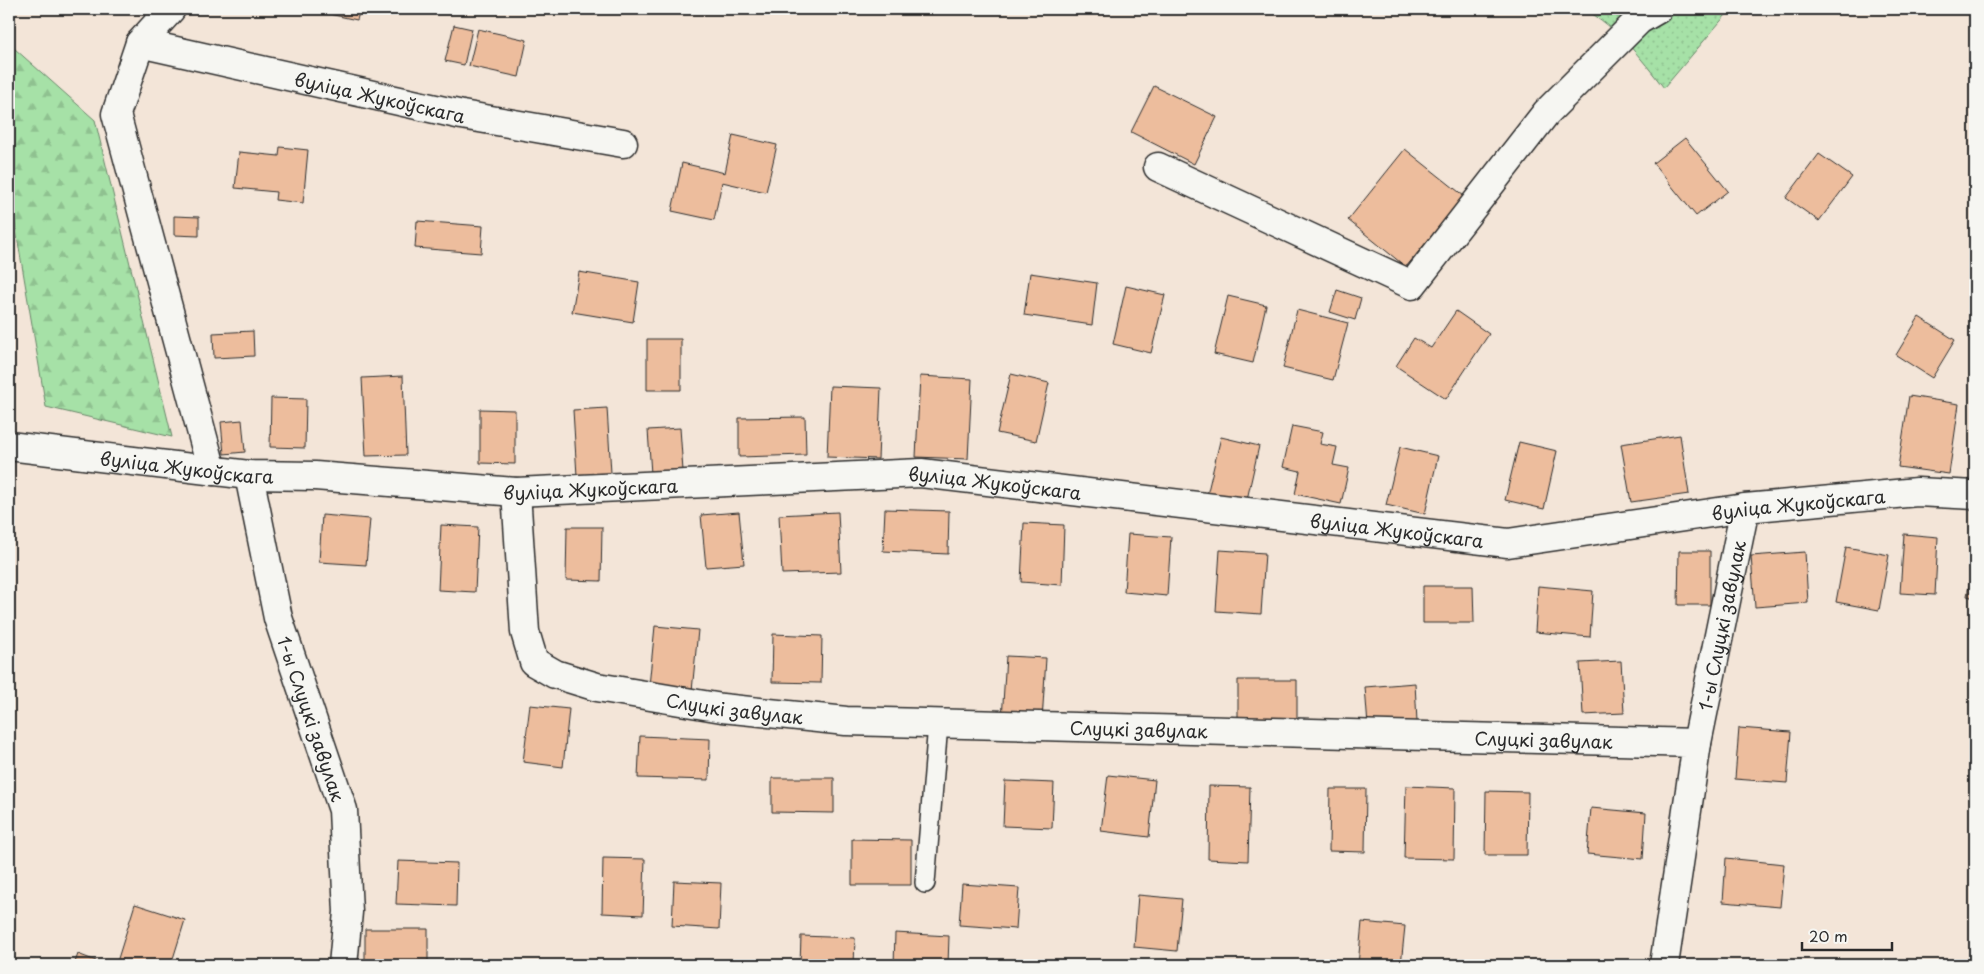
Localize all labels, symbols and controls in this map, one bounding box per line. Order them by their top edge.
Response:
street label: вуліца Жукоўскага [292,64,469,129]
street label: вуліца Жукоўскага [99,444,274,489]
street label: вуліца Жукоўскага [907,459,1083,506]
street label: вуліца Жукоўскага [502,471,679,506]
street label: вуліца Жукоўскага [1710,481,1887,526]
street label: вуліца Жукоўскага [1309,506,1486,554]
street label: 1-ы Слуцкі завулак [1690,538,1752,713]
street label: 1-ы Слуцкі завулак [271,632,353,805]
street label: Слуцкі завулак [664,685,805,730]
street label: Слуцкі завулак [1069,713,1208,744]
street label: Слуцкі завулак [1474,724,1613,754]
scale bar [1802,919,1892,951]
text: 20 m [1809,924,1848,947]

